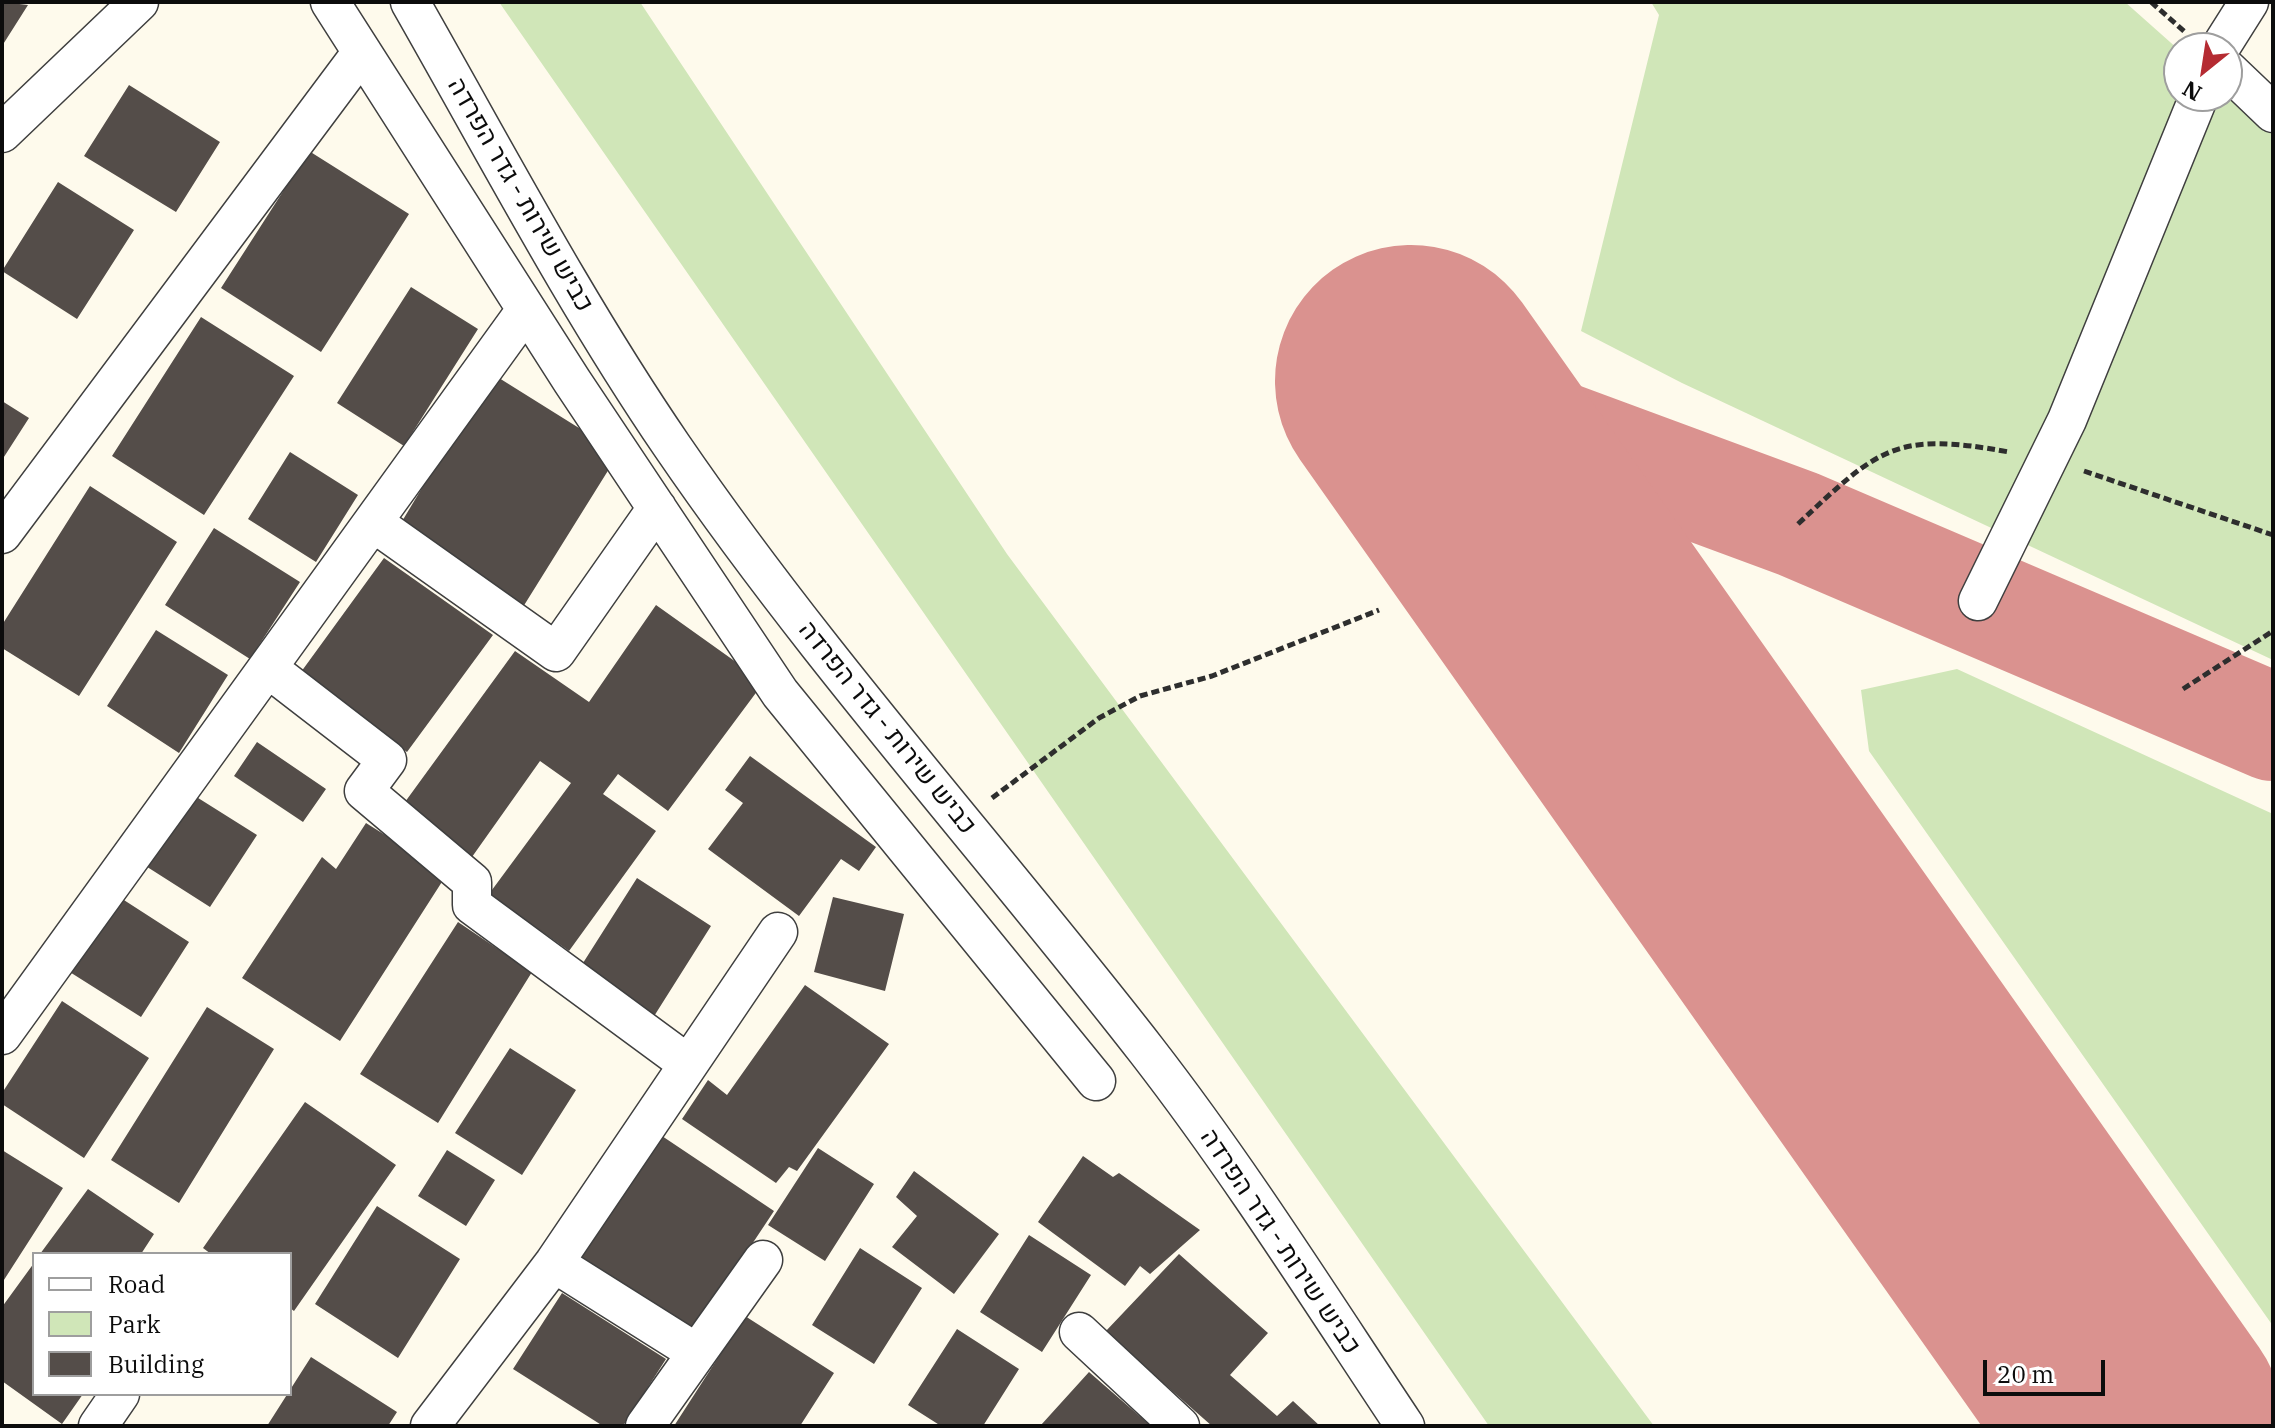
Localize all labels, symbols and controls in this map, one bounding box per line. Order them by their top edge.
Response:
north arrow [2163,32,2243,112]
street label: כביש שירות - גדר הפרדה [440,72,600,318]
text: N [2177,75,2207,108]
street label: כביש שירות - גדר הפרדה [791,615,983,841]
street label: כביש שירות - גדר הפרדה [1193,1123,1367,1361]
legend [32,1252,292,1396]
text: Road [108,1268,165,1300]
text: Park [108,1308,160,1340]
scale bar [1987,1344,2109,1394]
text: Building [108,1348,204,1380]
text: 20 m [1997,1358,2054,1390]

